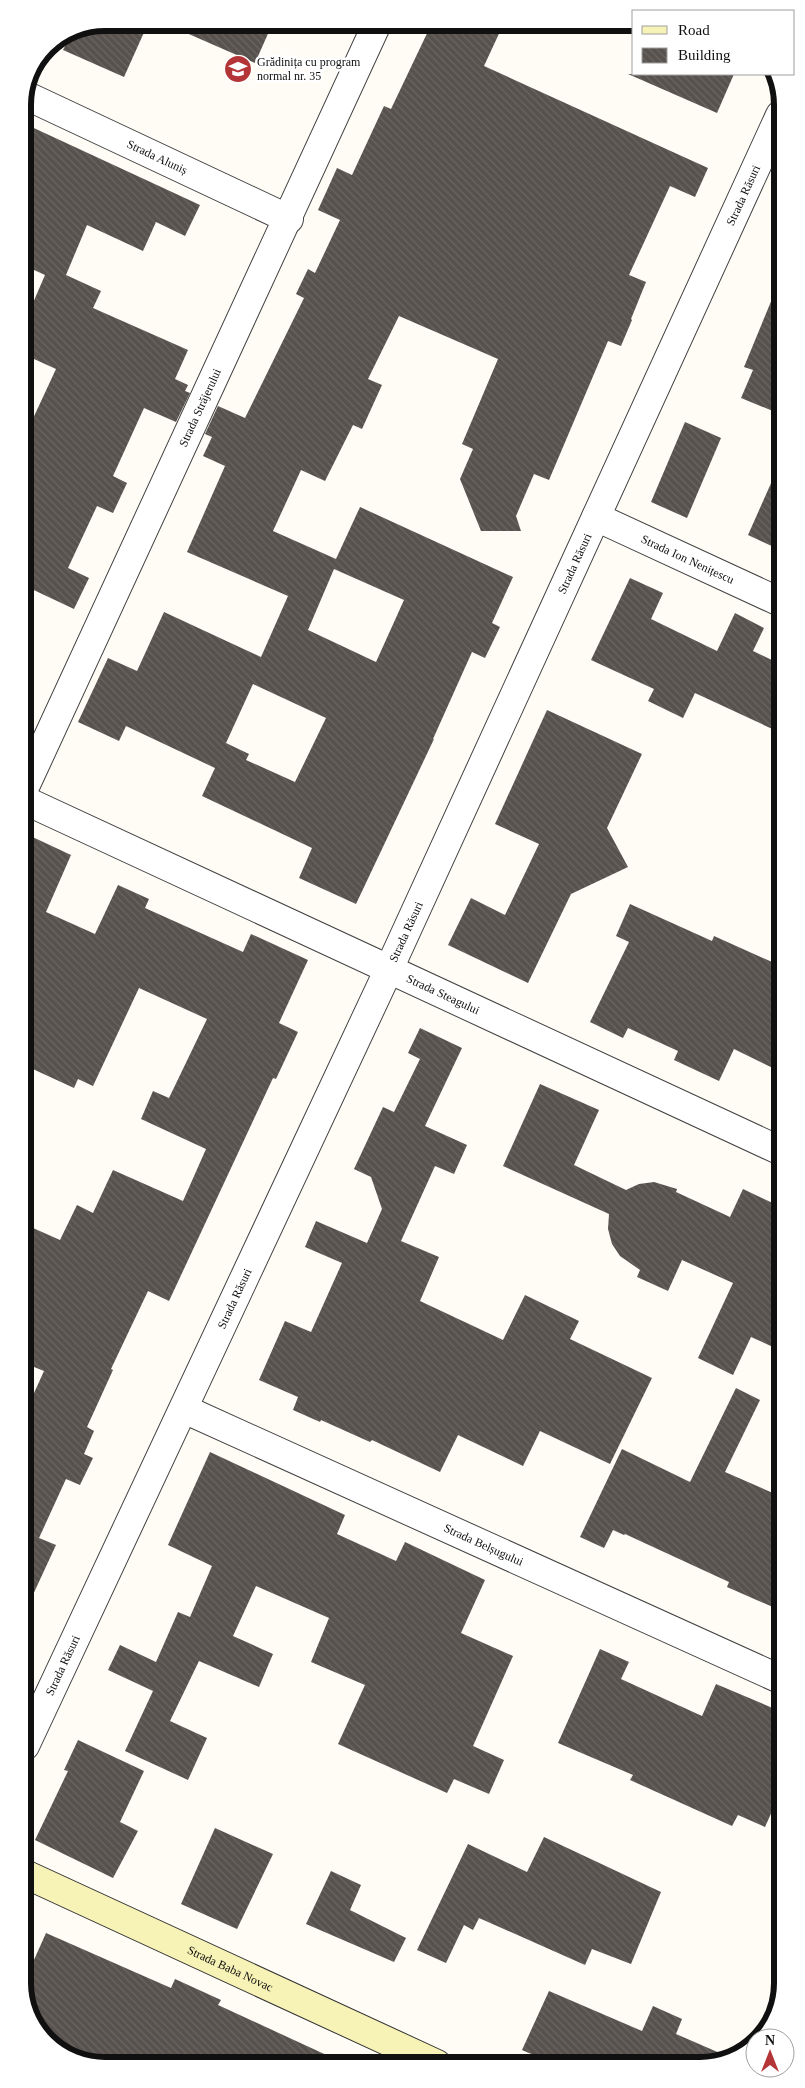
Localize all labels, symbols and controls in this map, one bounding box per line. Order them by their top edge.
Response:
legend [632,10,795,75]
text: Road [678,22,710,38]
text: Building [678,47,731,63]
school or university icon: Grădinița cu program normal nr. 35 [223,54,253,84]
place label: Grădinița cu program normal nr. 35 [257,55,361,83]
street label: Strada Aluniș [125,137,190,177]
street label: Strada Răsuri [723,162,763,228]
street label: Strada Străjerului [176,366,224,449]
street label: Strada Răsuri [555,530,595,596]
street label: Strada Ion Nenițescu [639,532,736,587]
street label: Strada Răsuri [386,899,426,964]
street label: Strada Steagului [404,971,483,1018]
street label: Strada Răsuri [214,1266,255,1331]
street label: Strada Belșugului [442,1521,526,1569]
street label: Strada Răsuri [43,1632,83,1698]
street label: Strada Baba Novac [185,1943,275,1994]
north arrow [745,2028,795,2078]
text: N [765,2033,775,2048]

